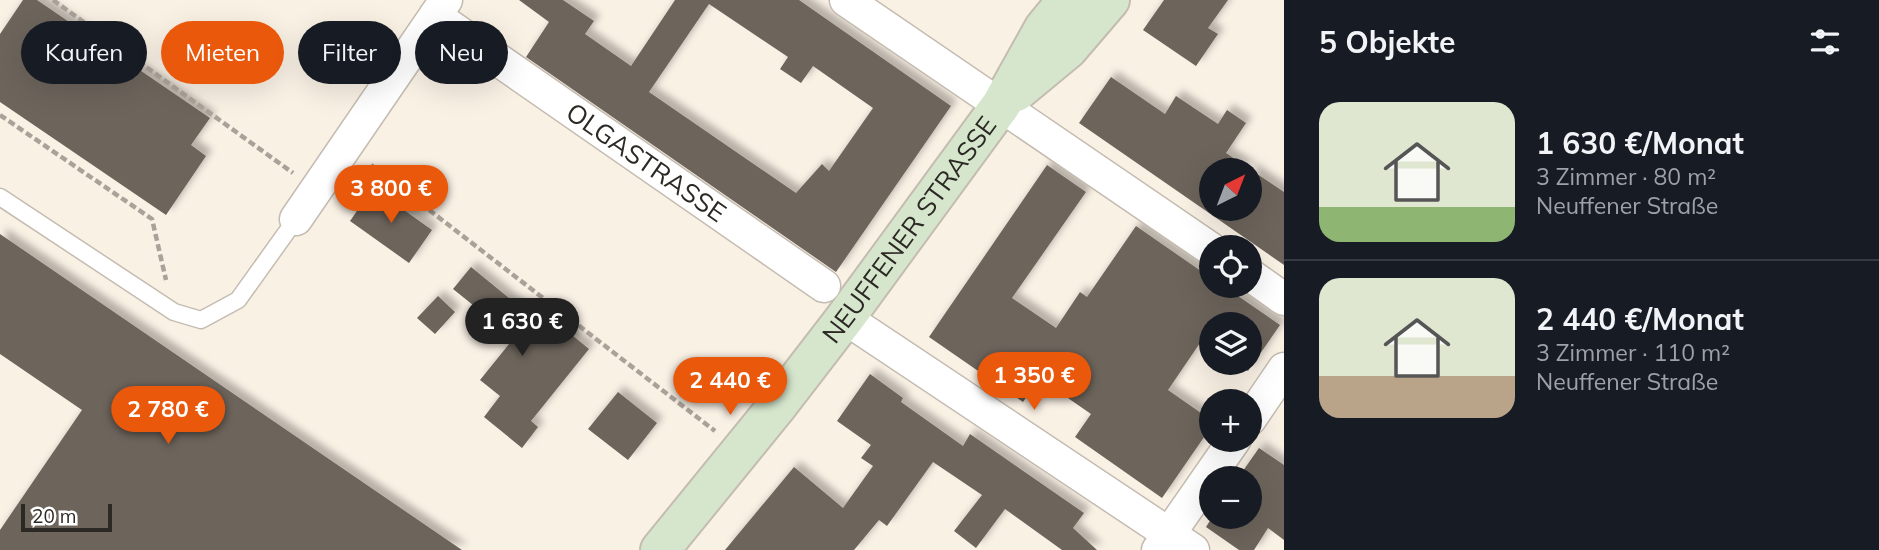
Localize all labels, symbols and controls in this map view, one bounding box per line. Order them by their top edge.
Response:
chip: Kaufen [21,21,147,84]
chip: Mieten [161,21,284,84]
chip: Filter [298,21,401,84]
chip: Neu [415,21,508,84]
text: 5 Objekte [1319,23,1455,61]
icon: filters [1806,23,1844,61]
street label: OLGASTRASSE [560,95,733,229]
street label: NEUFFENER STRASSE [815,109,1003,350]
text: 1 630 €/Monat [1536,124,1744,162]
icon: home [1375,130,1459,214]
north arrow [1199,158,1262,220]
map controls [1199,158,1262,529]
text: 3 Zimmer · 80 m² [1536,162,1716,191]
pin: 3 800 € [326,166,456,225]
text: 3 800 € [350,173,432,202]
text: Neuffener Straße [1536,191,1718,220]
button: locate [1199,235,1262,298]
pin: 1 630 € [457,298,587,358]
text: 2 440 €/Monat [1536,300,1744,338]
text: 1 630 € [481,306,563,335]
icon: home [1375,306,1459,390]
button: layers [1199,312,1262,375]
text: 3 Zimmer · 110 m² [1536,338,1730,367]
pin: 1 350 € [969,352,1099,412]
pin: 2 440 € [665,358,795,417]
text: 1 350 € [993,360,1075,389]
text: 2 440 € [689,365,771,394]
text: Neuffener Straße [1536,367,1718,396]
pin: 2 780 € [103,386,233,446]
button: + [1199,389,1262,452]
text: 2 780 € [127,394,209,423]
button: − [1199,466,1262,529]
scale bar [21,501,112,533]
text: 20 m [32,504,76,528]

